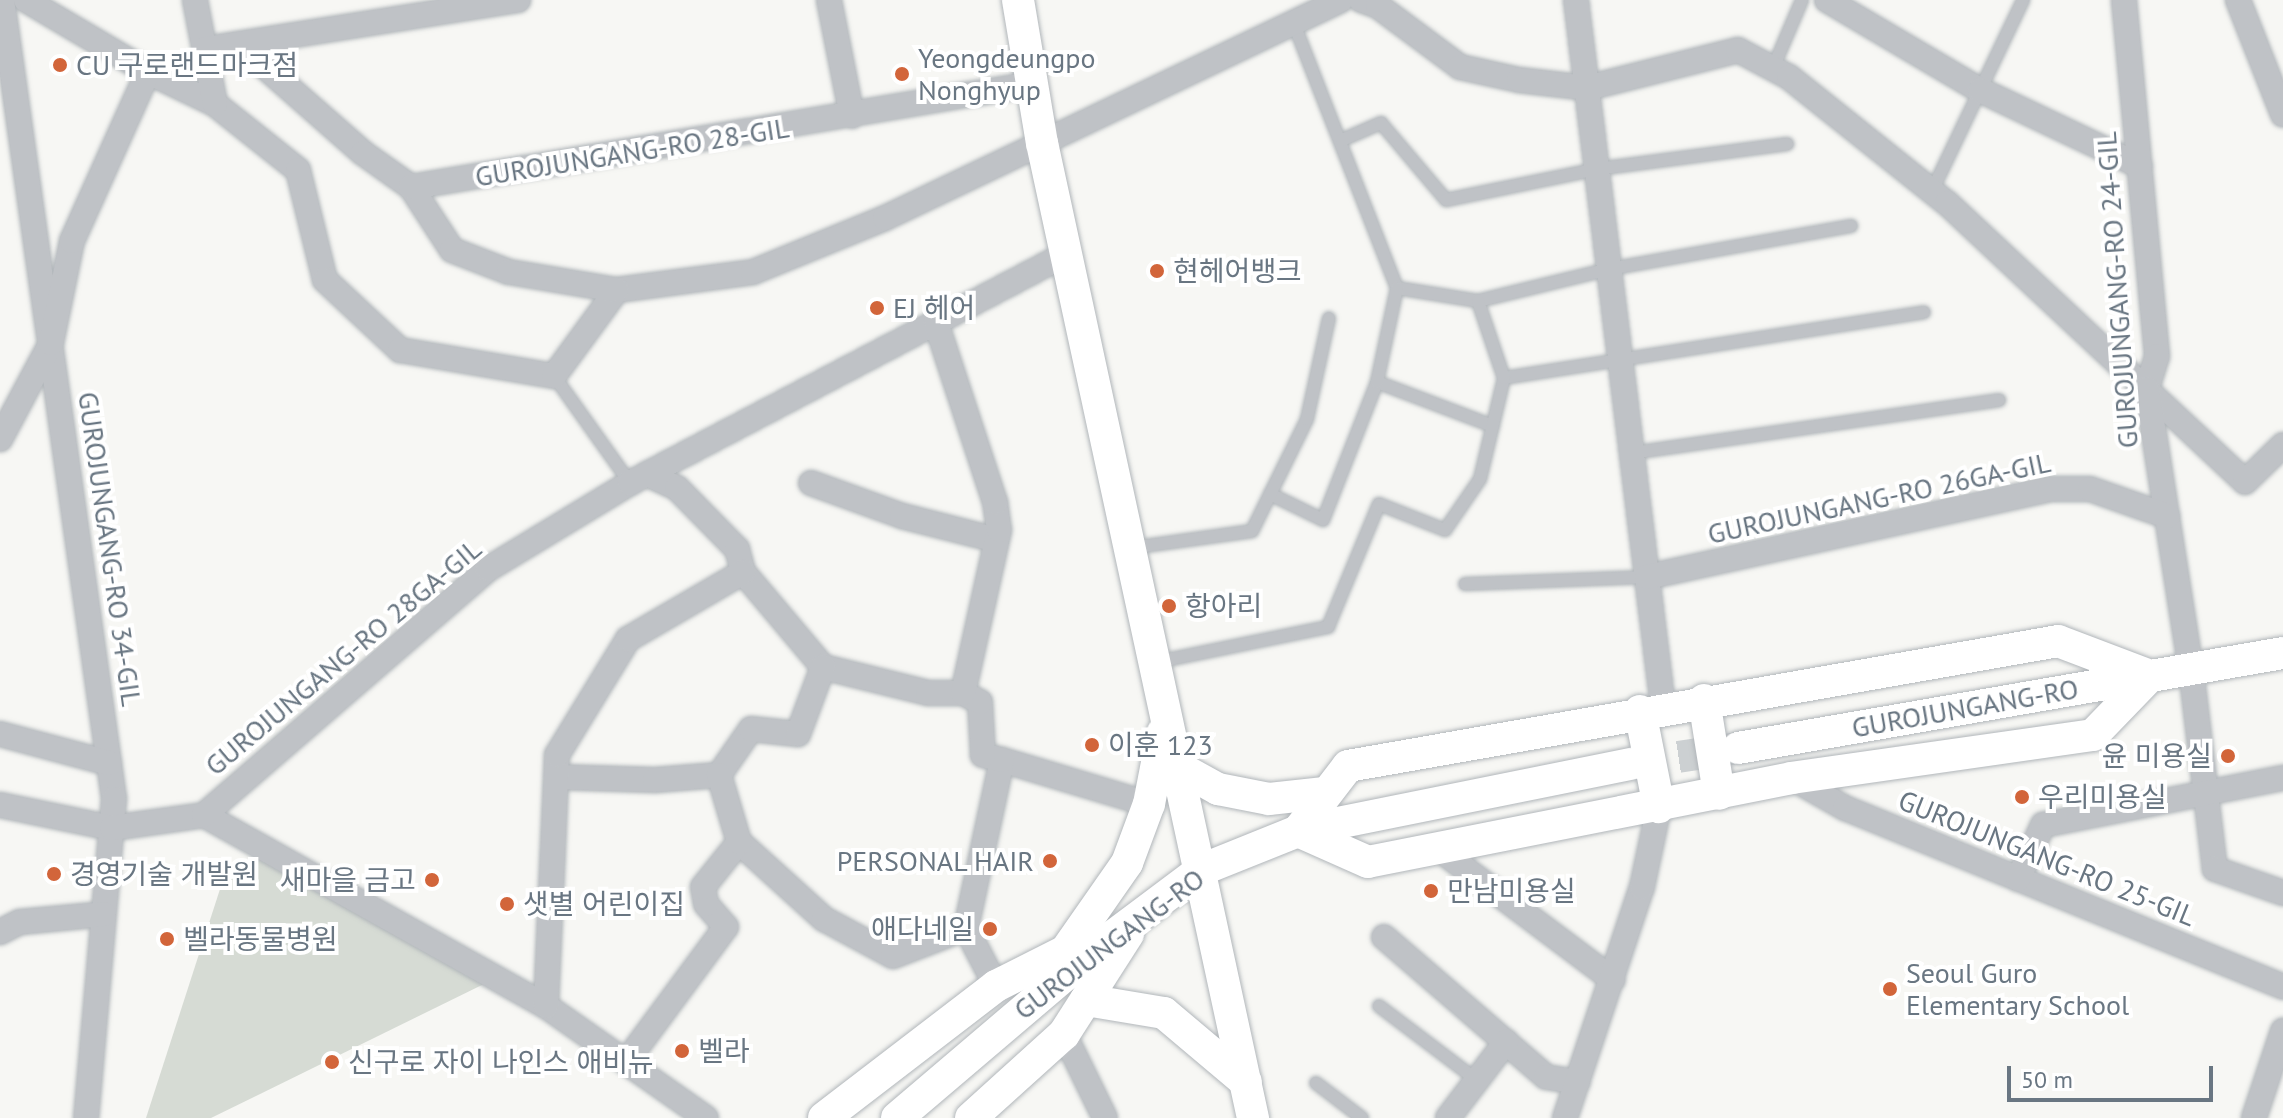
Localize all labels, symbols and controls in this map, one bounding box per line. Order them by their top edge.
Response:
place label: Yeongdeungpo Nonghyup [918,41,1095,107]
place label: CU 구로랜드마크점 [76,48,298,82]
marker: CU 구로랜드마크점 [51,56,69,74]
marker: Yeongdeungpo Nonghyup [893,65,911,83]
street label: GUROJUNGANG-RO 28-GIL [473,111,791,193]
street label: GUROJUNGANG-RO 24-GIL [2089,131,2145,449]
place label: 현헤어뱅크 [1173,254,1302,288]
marker: 현헤어뱅크 [1148,262,1166,280]
place label: EJ 헤어 [893,291,975,325]
marker: EJ 헤어 [868,299,886,317]
street label: GUROJUNGANG-RO 34-GIL [71,390,149,708]
street label: GUROJUNGANG-RO 26GA-GIL [1705,445,2053,551]
street label: GUROJUNGANG-RO 28GA-GIL [198,532,488,782]
place label: 항아리 [1185,589,1262,623]
marker: 항아리 [1160,597,1178,615]
street label: GUROJUNGANG-RO [1849,672,2081,744]
place label: 이훈 123 [1108,728,1213,762]
marker: 이훈 123 [1083,736,1101,754]
place label: 윤 미용실 [2101,739,2212,773]
marker: 윤 미용실 [2219,747,2237,765]
place label: 우리미용실 [2038,780,2167,814]
street label: GUROJUNGANG-RO 25-GIL [1894,783,2200,933]
marker: 우리미용실 [2013,788,2031,806]
place label: PERSONAL HAIR [835,844,1034,878]
marker: PERSONAL HAIR [1041,852,1059,870]
place label: 경영기술 개발원 [70,857,258,891]
street label: GUROJUNGANG-RO [1007,862,1211,1026]
place label: 새마을 금고 [280,863,416,897]
marker: 경영기술 개발원 [45,865,63,883]
marker: 새마을 금고 [423,871,441,889]
place label: 만남미용실 [1447,874,1576,908]
marker: 만남미용실 [1422,882,1440,900]
place label: 샛별 어린이집 [523,887,685,921]
marker: 샛별 어린이집 [498,895,516,913]
place label: 애다네일 [871,912,974,946]
marker: 애다네일 [981,920,999,938]
place label: 벨라동물병원 [183,922,338,956]
marker: 벨라동물병원 [158,930,176,948]
place label: Seoul Guro Elementary School [1906,956,2130,1022]
marker: Seoul Guro Elementary School [1881,980,1899,998]
place label: 벨라 [698,1034,750,1068]
marker: 벨라 [673,1042,691,1060]
place label: 신구로 자이 나인스 애비뉴 [348,1045,654,1079]
scale bar [2011,1050,2217,1100]
marker: 신구로 자이 나인스 애비뉴 [323,1053,341,1071]
text: 50 m [2021,1064,2073,1095]

